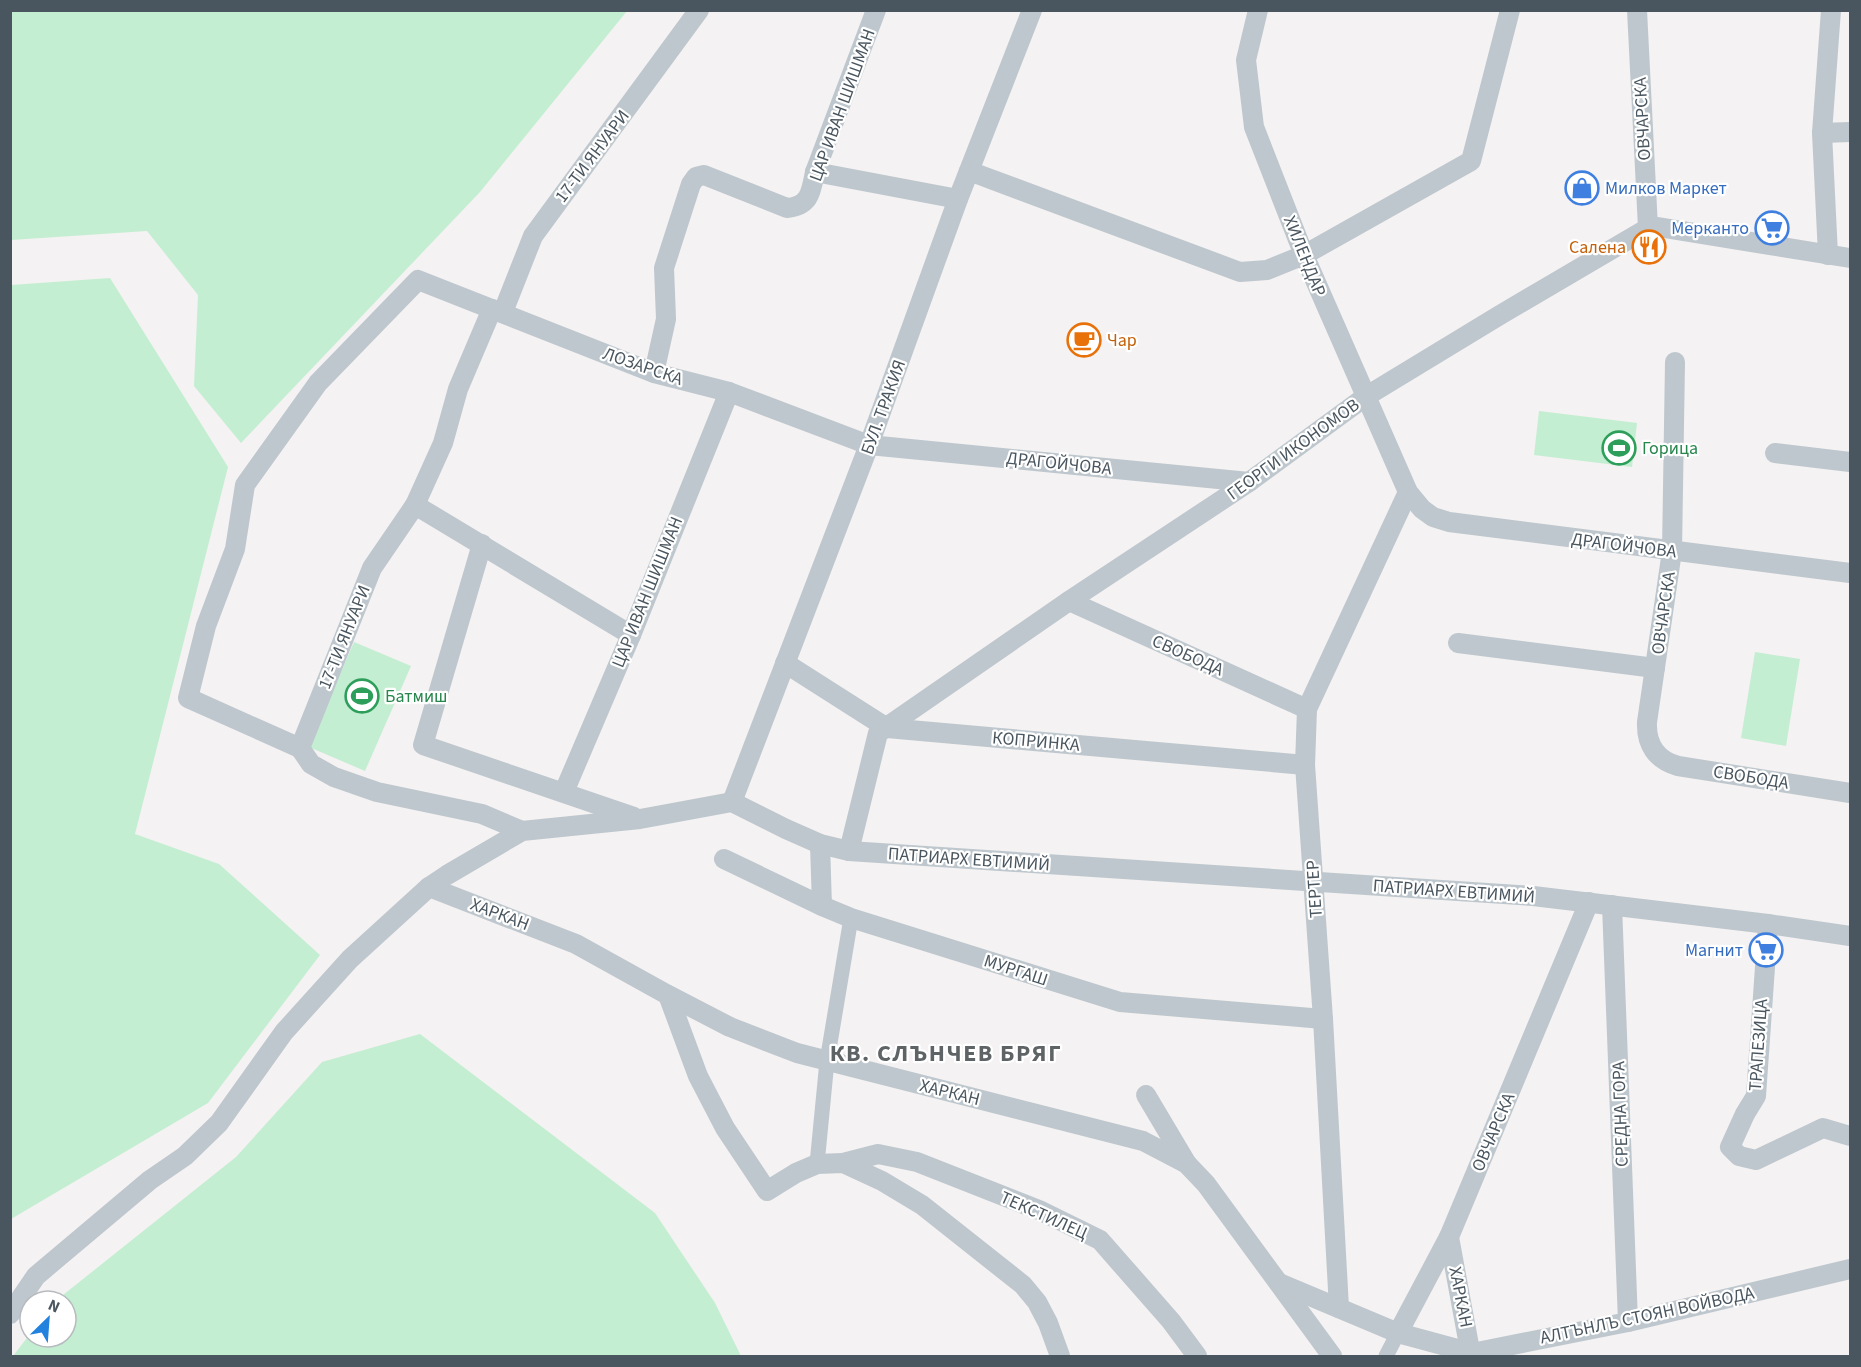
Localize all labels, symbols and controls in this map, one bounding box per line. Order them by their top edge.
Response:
street label: ЦАР ИВАН ШИШМАН [803,25,882,185]
street label: ОВЧАРСКА [1628,76,1657,161]
street label: 17-ТИ ЯНУАРИ [549,105,636,208]
shop icon: Милков Маркет [1564,170,1600,206]
place label: Милков Маркет [1605,176,1727,201]
supermarket icon: Мерканто [1754,210,1790,246]
street label: ХИЛЕНДАР [1277,212,1332,300]
place label: Мерканто [1671,216,1749,241]
restaurant icon: Салена [1631,229,1667,265]
place label: Салена [1569,235,1626,260]
cafe icon: Чар [1066,322,1102,358]
place label: Чар [1107,328,1137,353]
street label: ЛОЗАРСКА [600,341,686,392]
street label: БУЛ. ТРАКИЯ [855,356,912,458]
street label: ГЕОРГИ ИКОНОМОВ [1222,393,1365,506]
sports icon: Горица [1601,430,1637,466]
place label: Горица [1642,436,1698,461]
street label: ДРАГОЙЧОВА [1005,446,1113,481]
street label: ЦАР ИВАН ШИШМАН [606,513,689,671]
street label: ДРАГОЙЧОВА [1570,527,1678,564]
street label: ОВЧАРСКА [1645,570,1682,656]
street label: 17-ТИ ЯНУАРИ [312,581,377,693]
street label: СВОБОДА [1148,629,1228,682]
sports icon: Батмиш [344,678,380,714]
place label: Батмиш [385,684,448,709]
street label: КОПРИНКА [991,725,1081,758]
street label: СВОБОДА [1711,759,1791,796]
street label: ПАТРИАРХ ЕВТИМИЙ [887,841,1051,878]
street label: ТЕРТЕР [1300,859,1329,919]
street label: ПАТРИАРХ ЕВТИМИЙ [1372,873,1536,910]
street label: ХАРКАН [467,892,533,937]
supermarket icon: Магнит [1748,932,1784,968]
place label: Магнит [1685,938,1743,963]
street label: МУРГАШ [981,948,1051,993]
street label: ТРАПЕЗИЦА [1743,998,1774,1092]
district label: КВ. СЛЪНЧЕВ БРЯГ [830,1036,1062,1071]
street label: СРЕДНА ГОРА [1606,1060,1635,1167]
street label: ХАРКАН [917,1073,983,1112]
street label: ОВЧАРСКА [1466,1089,1521,1175]
street label: ТЕКСТИЛЕЦ [996,1185,1092,1246]
street label: ХАРКАН [1442,1265,1479,1330]
street label: АЛТЪНЛЪ СТОЯН ВОЙВОДА [1538,1281,1757,1350]
north arrow [18,1289,78,1349]
text: N [44,1294,63,1319]

